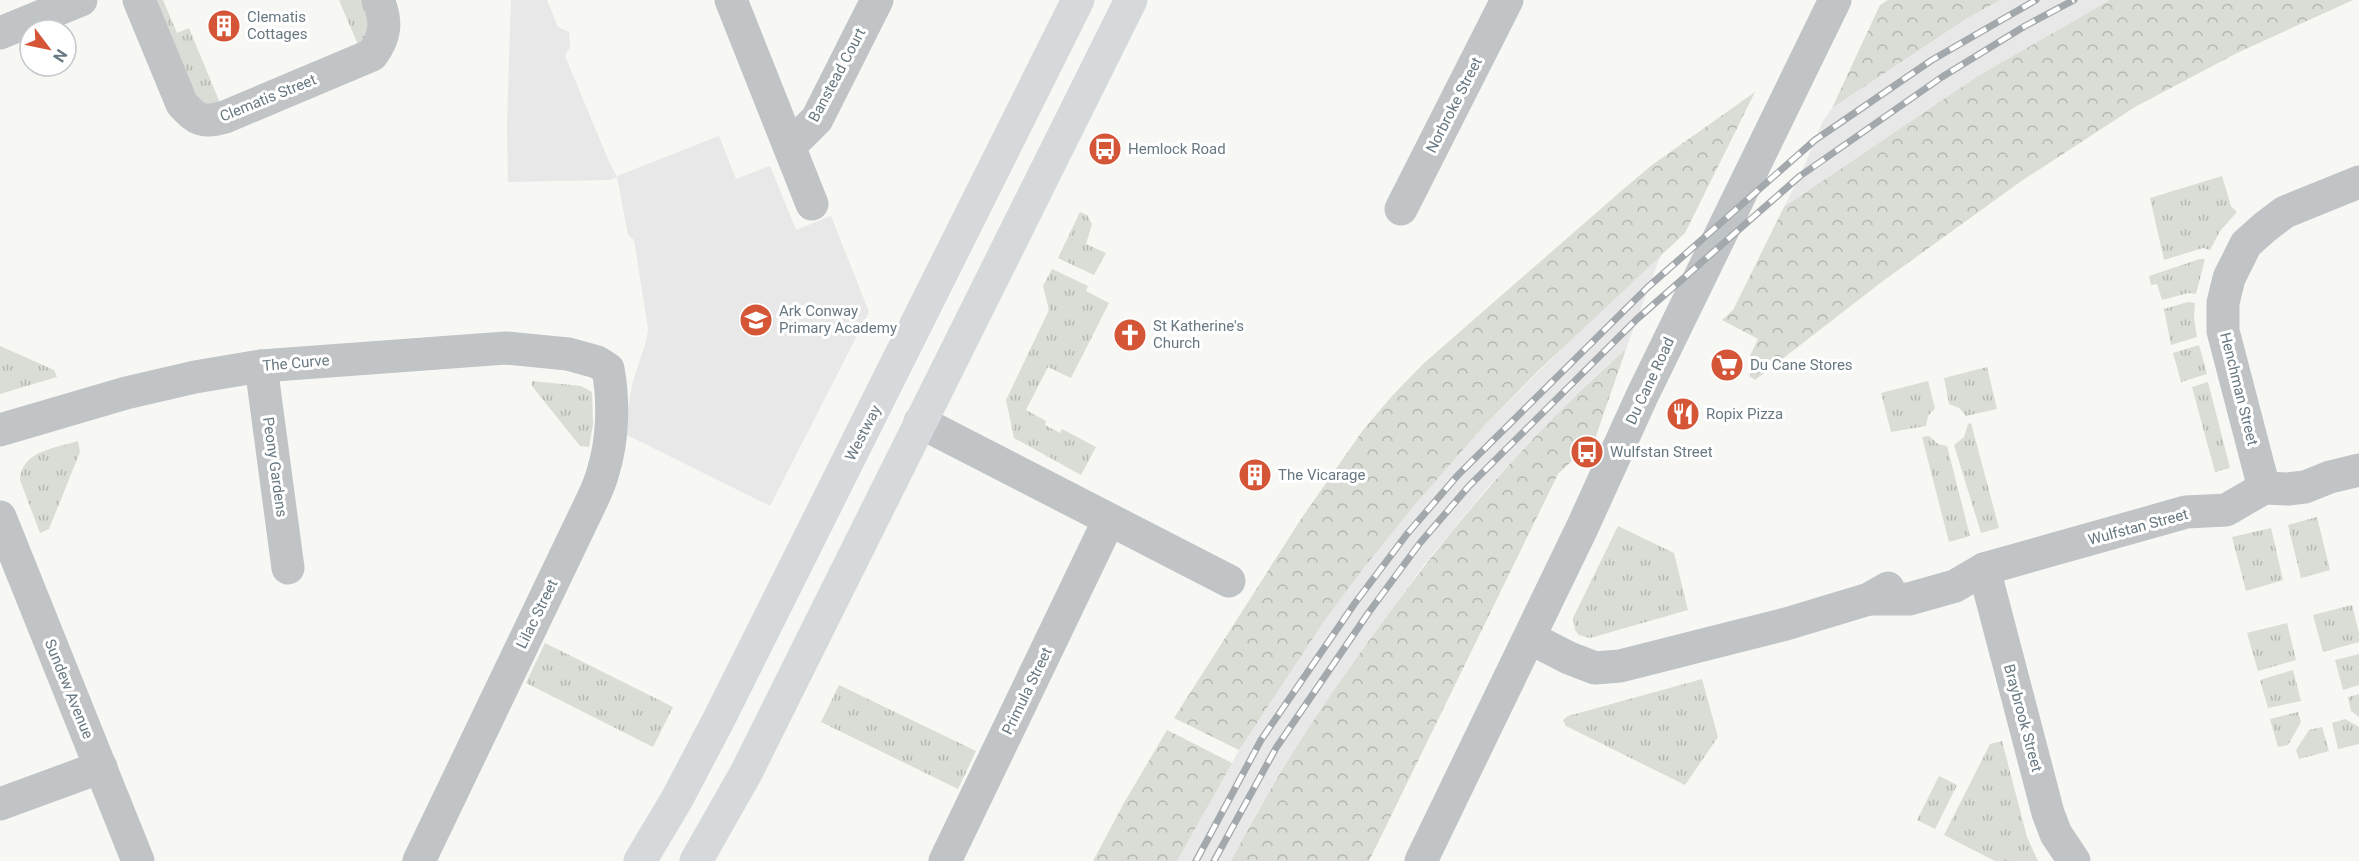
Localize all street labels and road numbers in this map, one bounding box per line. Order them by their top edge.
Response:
street label: Banstead Court [805,25,869,125]
street label: Norbroke Street [1422,54,1486,156]
street label: Clematis Street [217,70,319,126]
street label: Henchman Street [2216,331,2262,448]
street label: Du Cane Road [1622,335,1678,427]
street label: The Curve [262,351,330,375]
street label: Westway [841,402,885,464]
street label: Peony Gardens [259,416,291,518]
street label: Wulfstan Street [2086,505,2190,549]
street label: Lilac Street [513,576,561,652]
street label: Sundew Avenue [41,637,97,742]
street label: Primula Street [998,644,1056,738]
street label: Braybrook Street [2000,662,2046,774]

